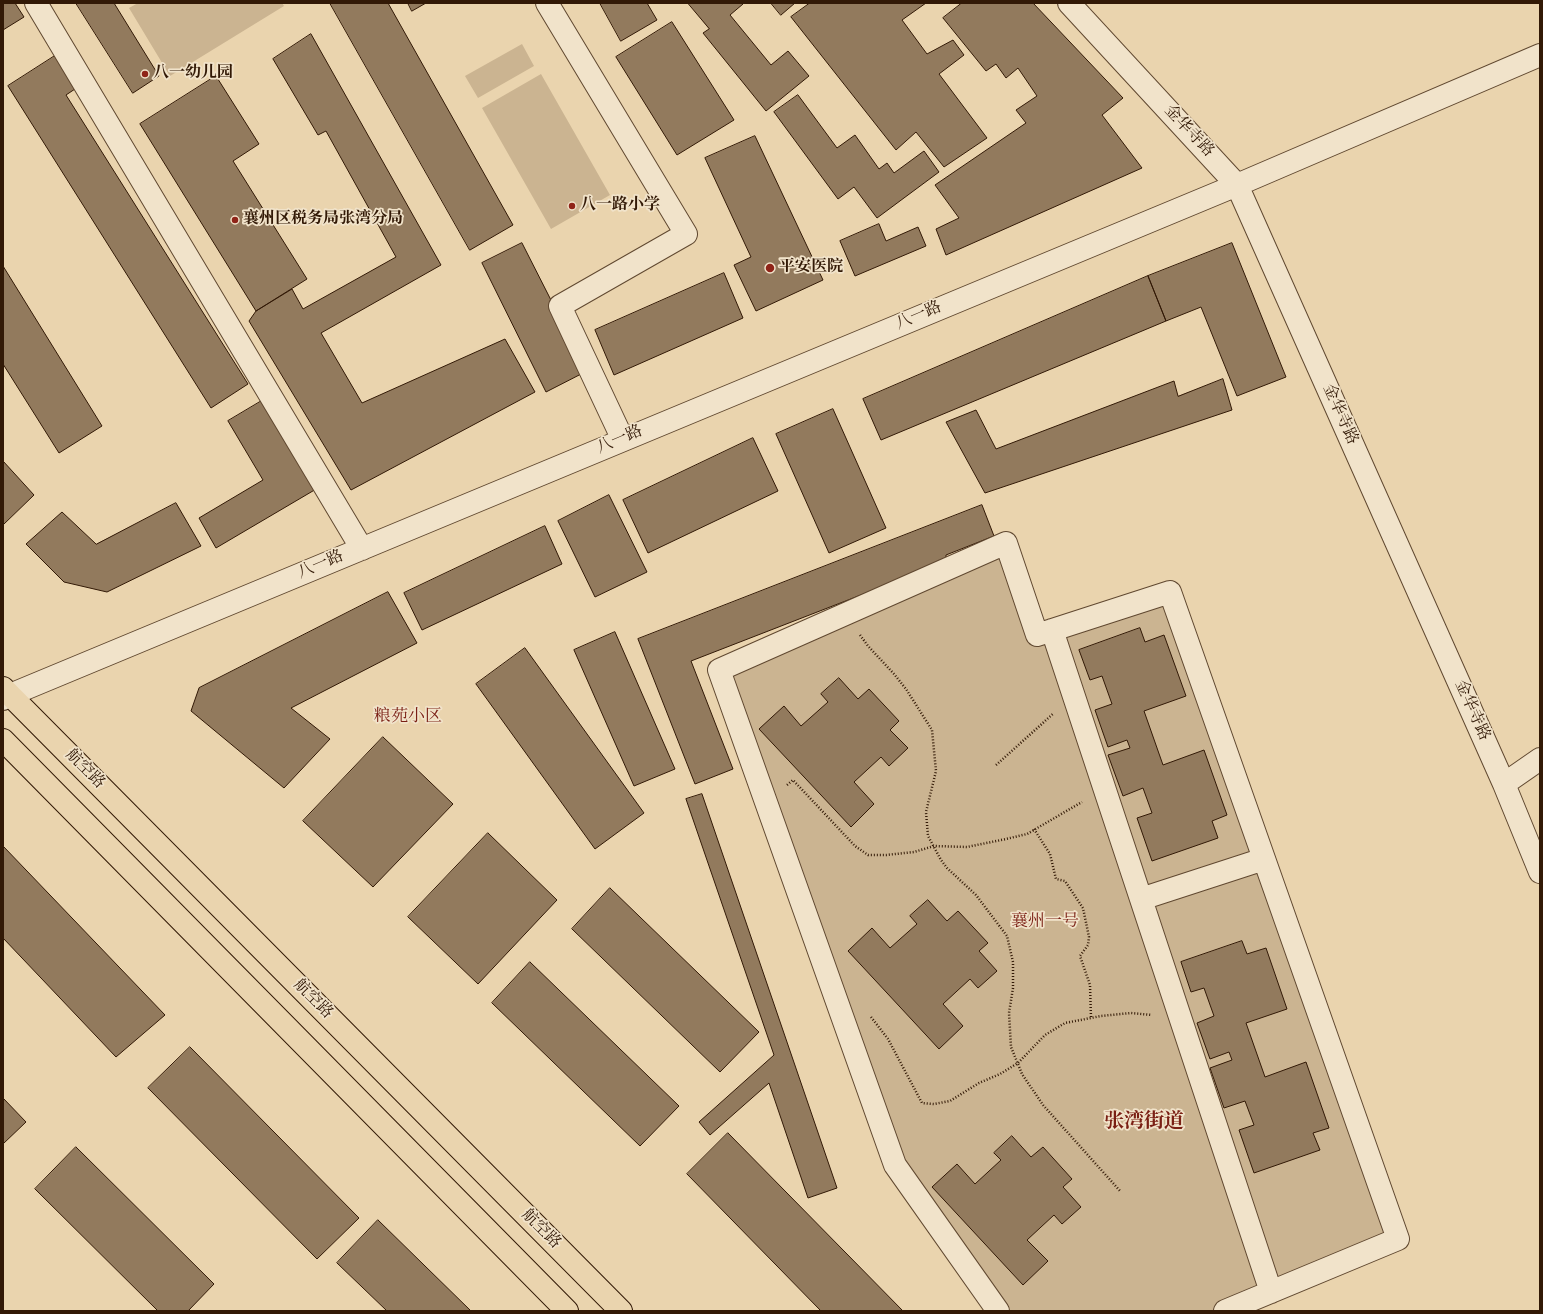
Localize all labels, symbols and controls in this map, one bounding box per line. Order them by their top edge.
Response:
place label: 八一幼儿园 [153,64,233,84]
marker: 八一幼儿园 [140,69,150,79]
street label: 金华寺路 [1159,102,1217,162]
place label: 八一路小学 [580,196,660,216]
marker: 八一路小学 [567,201,577,211]
place label: 襄州区税务局张湾分局 [243,210,403,230]
marker: 襄州区税务局张湾分局 [230,215,240,225]
place label: 平安医院 [779,258,843,278]
marker: 平安医院 [764,262,776,274]
street label: 八一路 [893,299,945,335]
street label: 金华寺路 [1317,382,1361,448]
street label: 八一路 [594,423,646,459]
street label: 八一路 [295,548,347,584]
street label: 金华寺路 [1449,678,1493,744]
district label: 粮苑小区 [374,708,442,728]
street label: 航空路 [60,746,108,794]
district label: 襄州一号 [1011,913,1079,933]
street label: 航空路 [288,976,336,1024]
district label: 张湾街道 [1104,1112,1184,1136]
street label: 航空路 [516,1206,564,1254]

